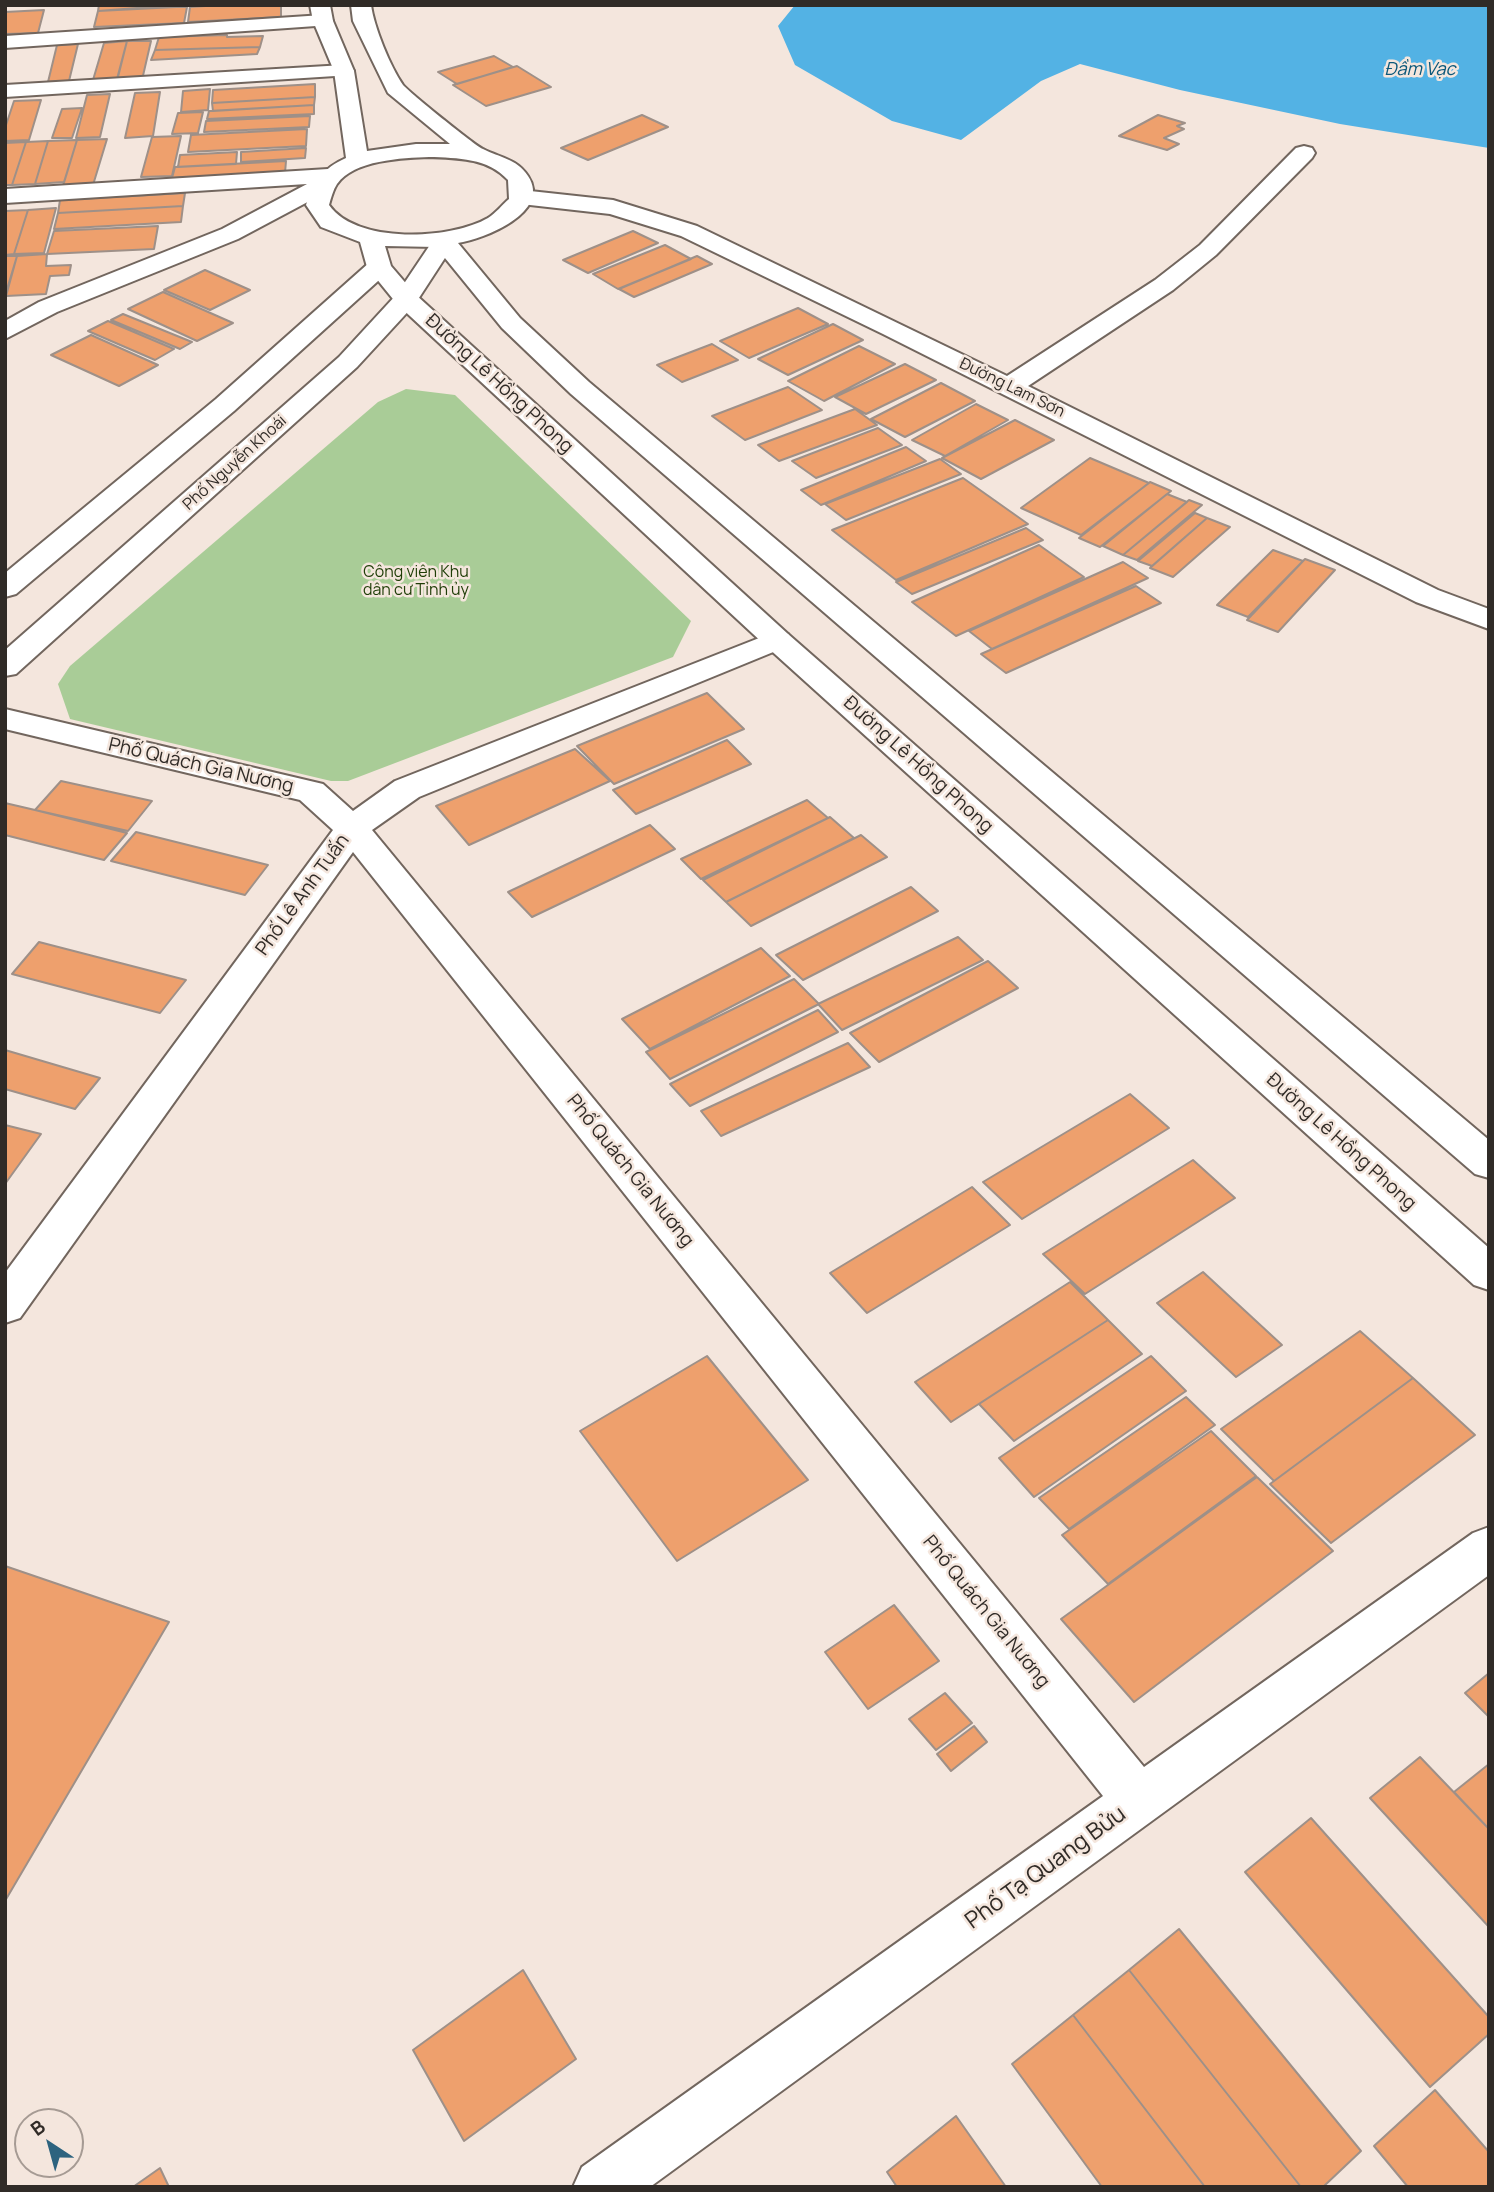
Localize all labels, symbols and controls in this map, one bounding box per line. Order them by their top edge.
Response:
water label: Đầm Vạc [1385,59,1455,81]
street label: Đường Lê Hồng Phong [420,310,578,458]
street label: Đường Lam Sơn [956,354,1068,422]
street label: Phố Nguyễn Khoái [179,411,291,515]
park label: Công viên Khu dân cư Tỉnh ủy [363,563,469,601]
street label: Đường Lê Hồng Phong [838,692,998,838]
street label: Phố Quách Gia Nương [106,734,296,798]
street label: Phố Lê Anh Tuấn [251,830,355,960]
street label: Đường Lê Hồng Phong [1261,1069,1421,1215]
street label: Phố Quách Gia Nương [562,1090,698,1252]
street label: Phố Quách Gia Nương [918,1531,1054,1693]
street label: Phố Tạ Quang Bửu [960,1801,1132,1935]
north arrow [14,2108,84,2178]
text: B [25,2114,50,2142]

